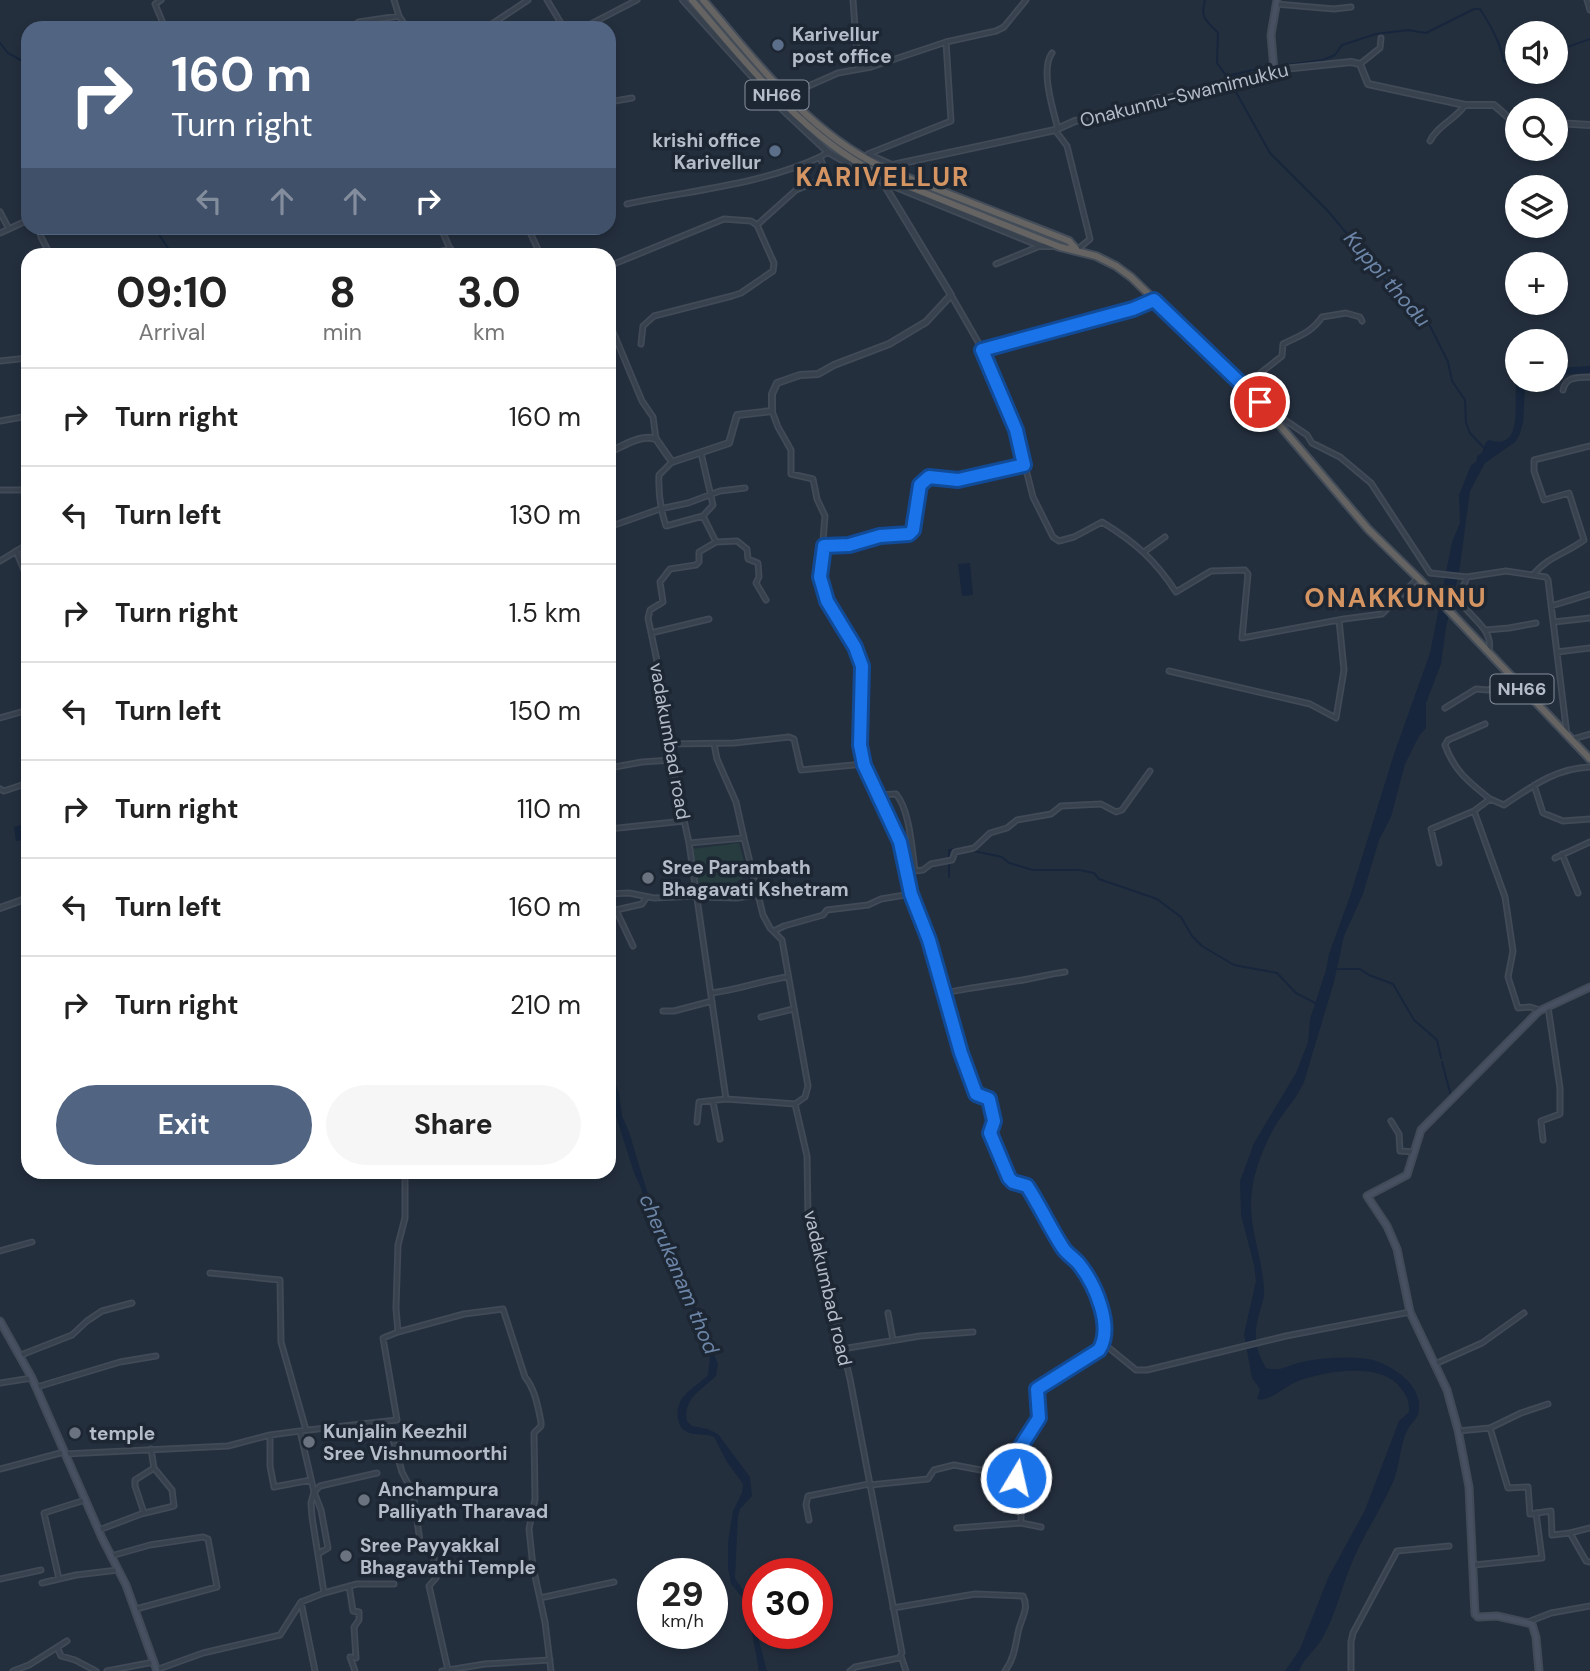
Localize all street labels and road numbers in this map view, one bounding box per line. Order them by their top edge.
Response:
street label: Onakunnu-Swamimukku [1077,57,1291,133]
road number: NH66 [746,80,808,110]
street label: vadakumbad road [644,661,696,821]
road number: NH66 [1490,674,1554,704]
street label: vadakumbad road [798,1208,858,1368]

